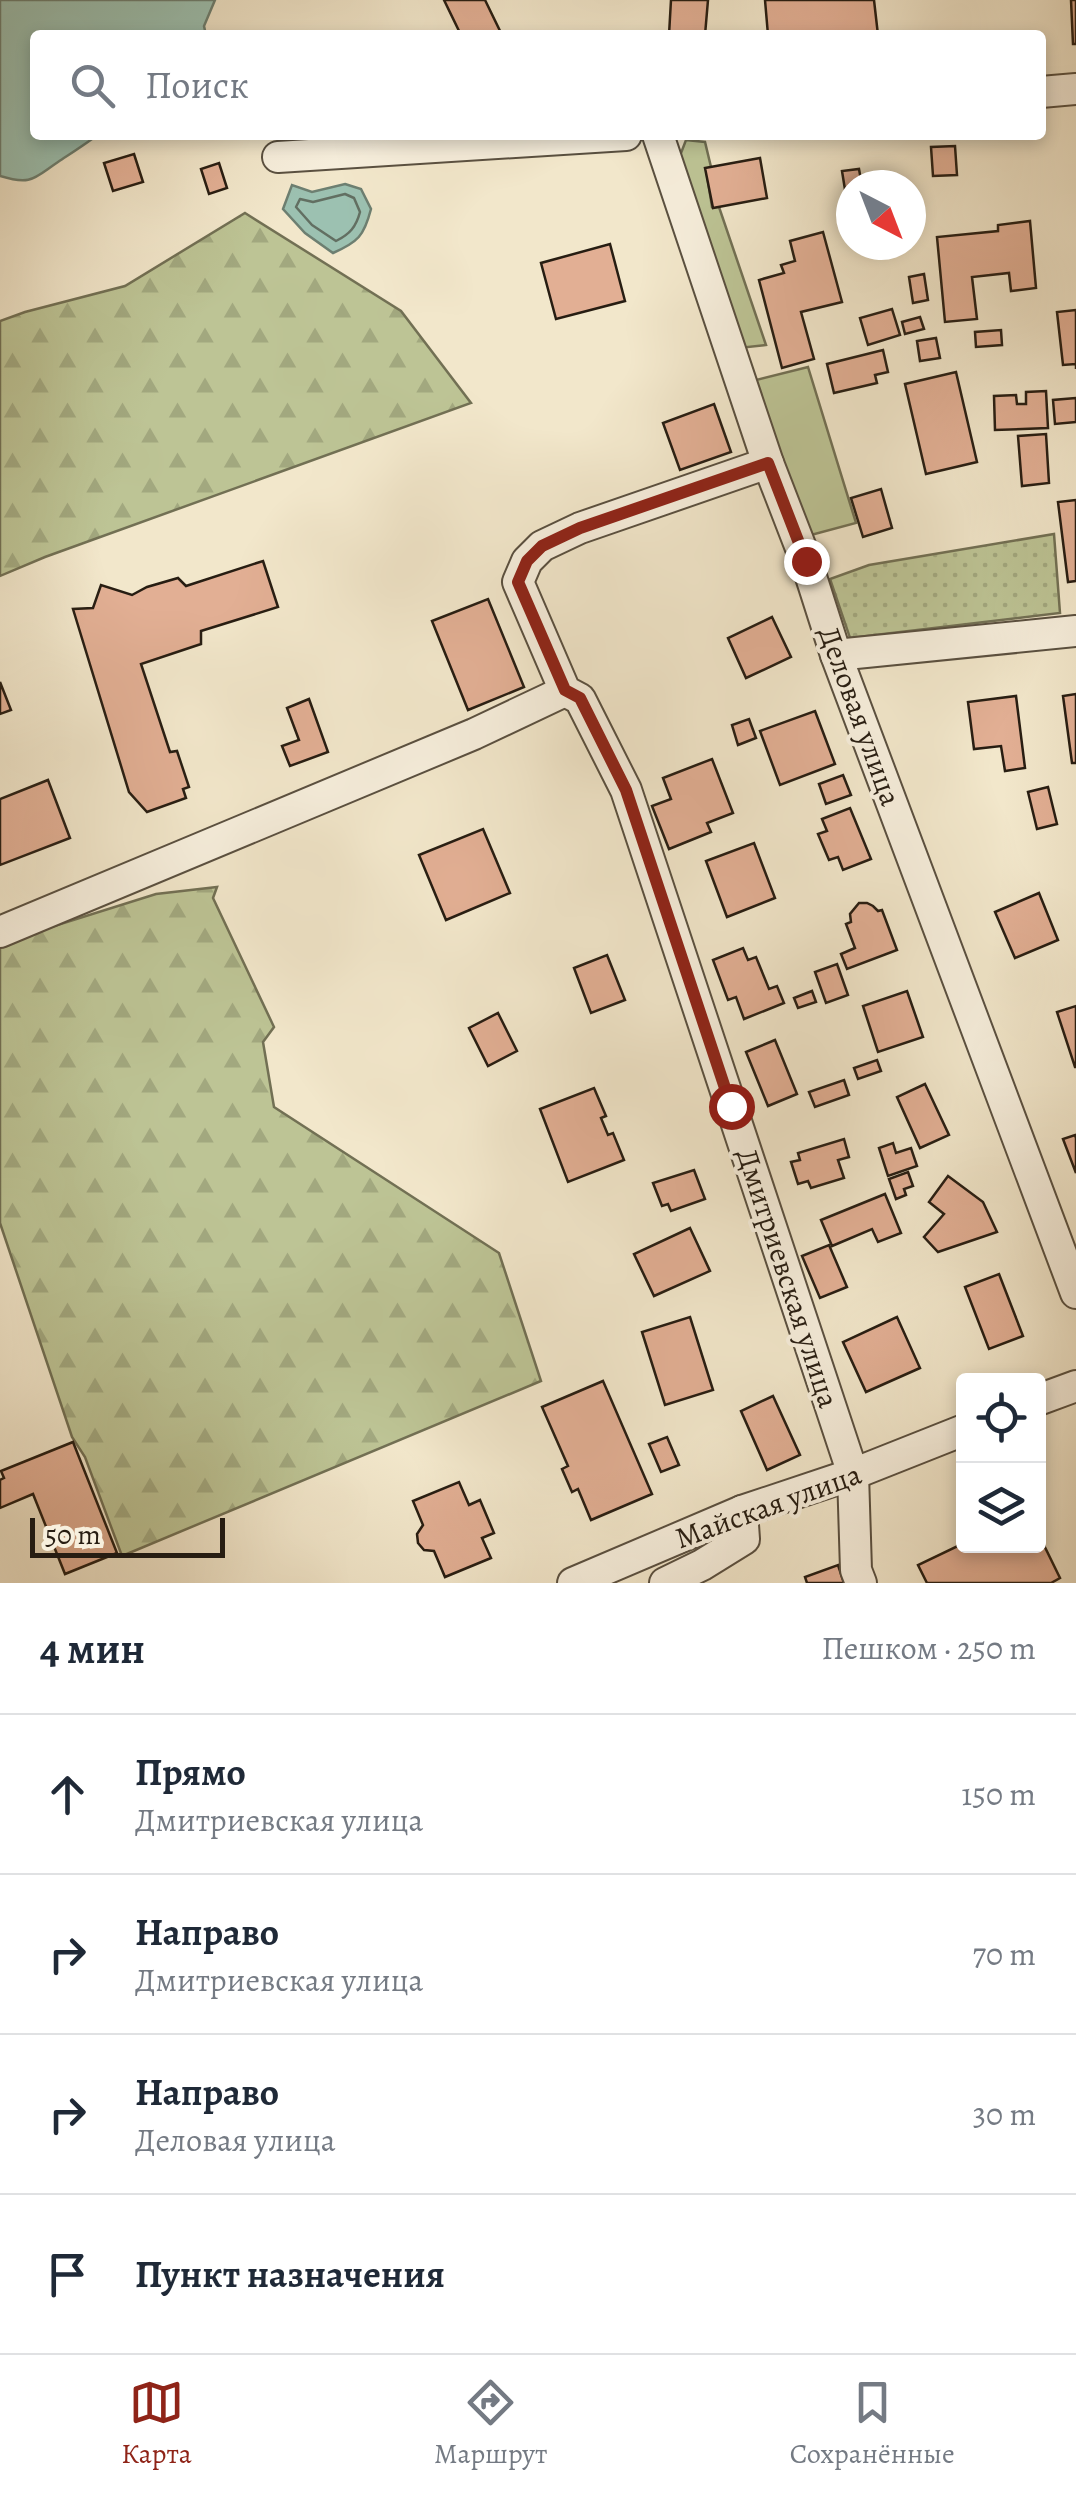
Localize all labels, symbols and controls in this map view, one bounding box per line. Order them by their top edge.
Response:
search box [30,30,1046,140]
icon: search [65,58,120,113]
text: Поиск [145,59,249,111]
north arrow [836,170,926,260]
route end [784,539,830,585]
street label: Деловая улица [809,621,911,811]
route start [709,1084,755,1130]
street label: Дмитриевская улица [727,1143,849,1413]
map controls [956,1373,1046,1553]
button: locate [956,1373,1046,1463]
street label: Майская улица [669,1454,867,1558]
button: layers [956,1463,1046,1553]
scale bar [30,1513,225,1558]
text: 50 m [45,1516,101,1554]
text: 4 мин [40,1620,145,1677]
text: Пешком · 250 m [822,1626,1036,1670]
text: Прямо [135,1746,246,1798]
icon: ahead [40,1767,95,1822]
text: 150 m [961,1772,1036,1816]
text: Дмитриевская улица [135,1798,423,1842]
text: Направо [135,1906,279,1958]
icon: right [40,1927,95,1982]
text: 70 m [973,1932,1036,1976]
text: Дмитриевская улица [135,1958,423,2002]
text: Направо [135,2066,279,2118]
icon: right [40,2087,95,2142]
text: 30 m [973,2092,1036,2136]
text: Деловая улица [135,2118,336,2162]
icon: arrive [40,2247,95,2302]
text: Пункт назначения [135,2248,445,2300]
tab: Карта [121,2375,192,2473]
tab: Маршрут [434,2375,547,2473]
tab: Сохранённые [790,2375,955,2473]

